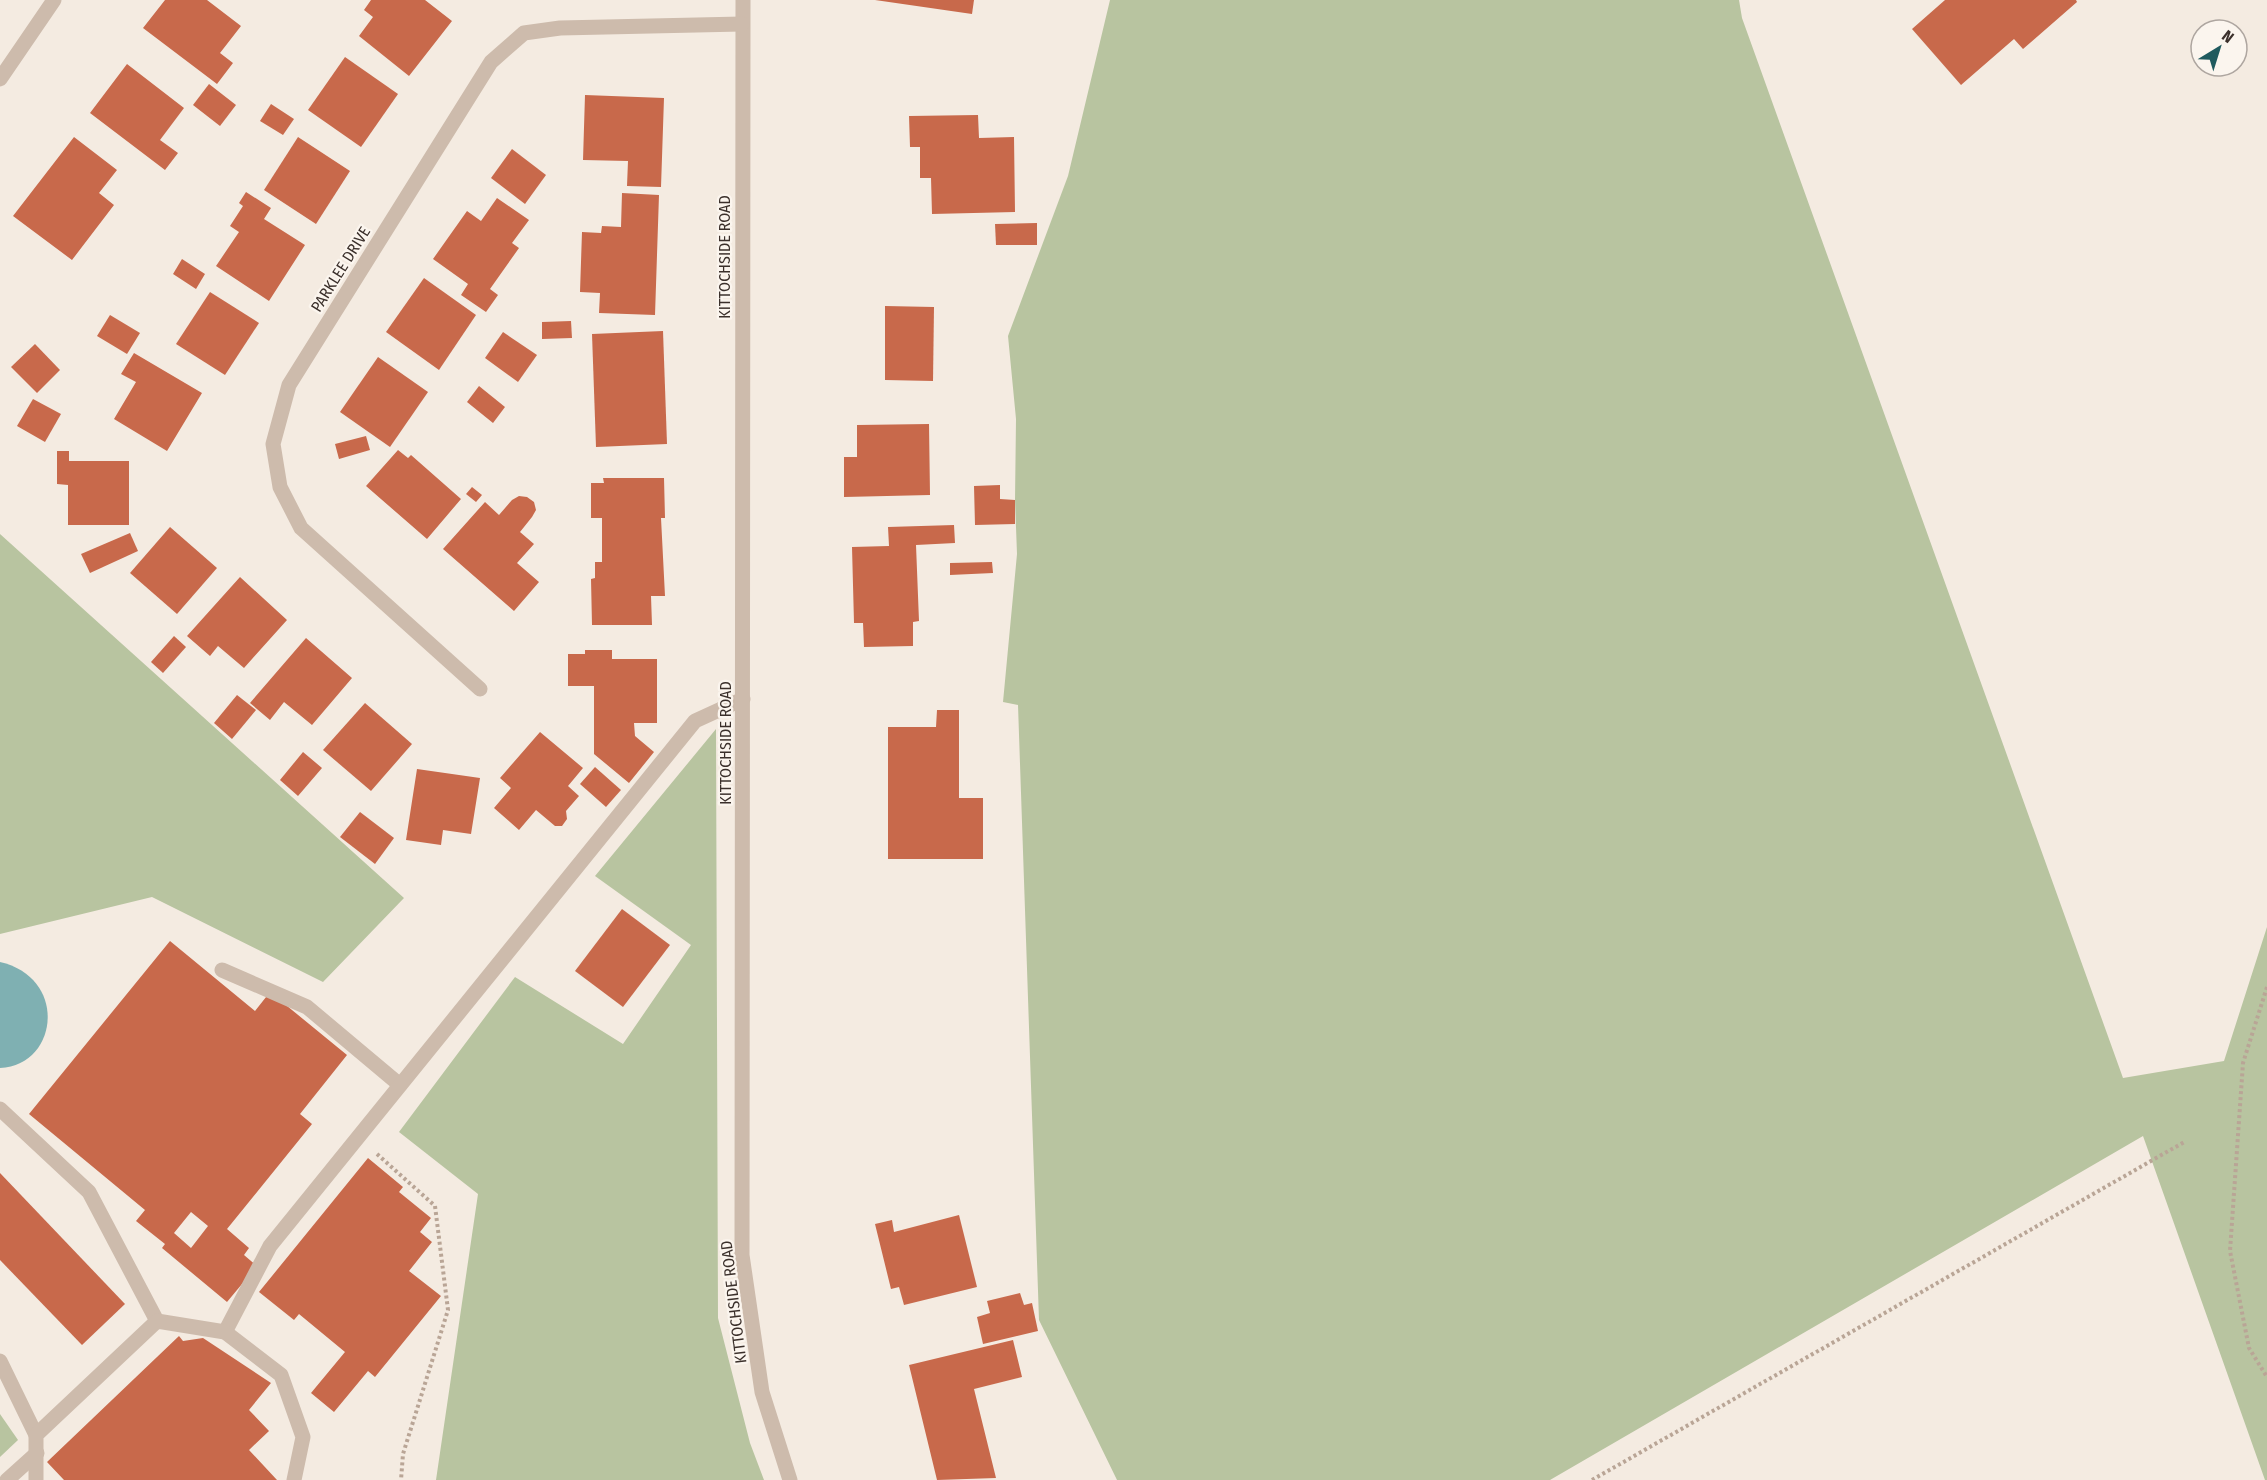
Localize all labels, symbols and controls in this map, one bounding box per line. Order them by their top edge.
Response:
north arrow [2189,18,2249,78]
text: N [2218,26,2238,47]
street label: KITTOCHSIDE ROAD [715,195,734,319]
street label: PARKLEE DRIVE [307,223,374,315]
street label: KITTOCHSIDE ROAD [716,681,735,805]
street label: KITTOCHSIDE ROAD [717,1239,750,1364]

